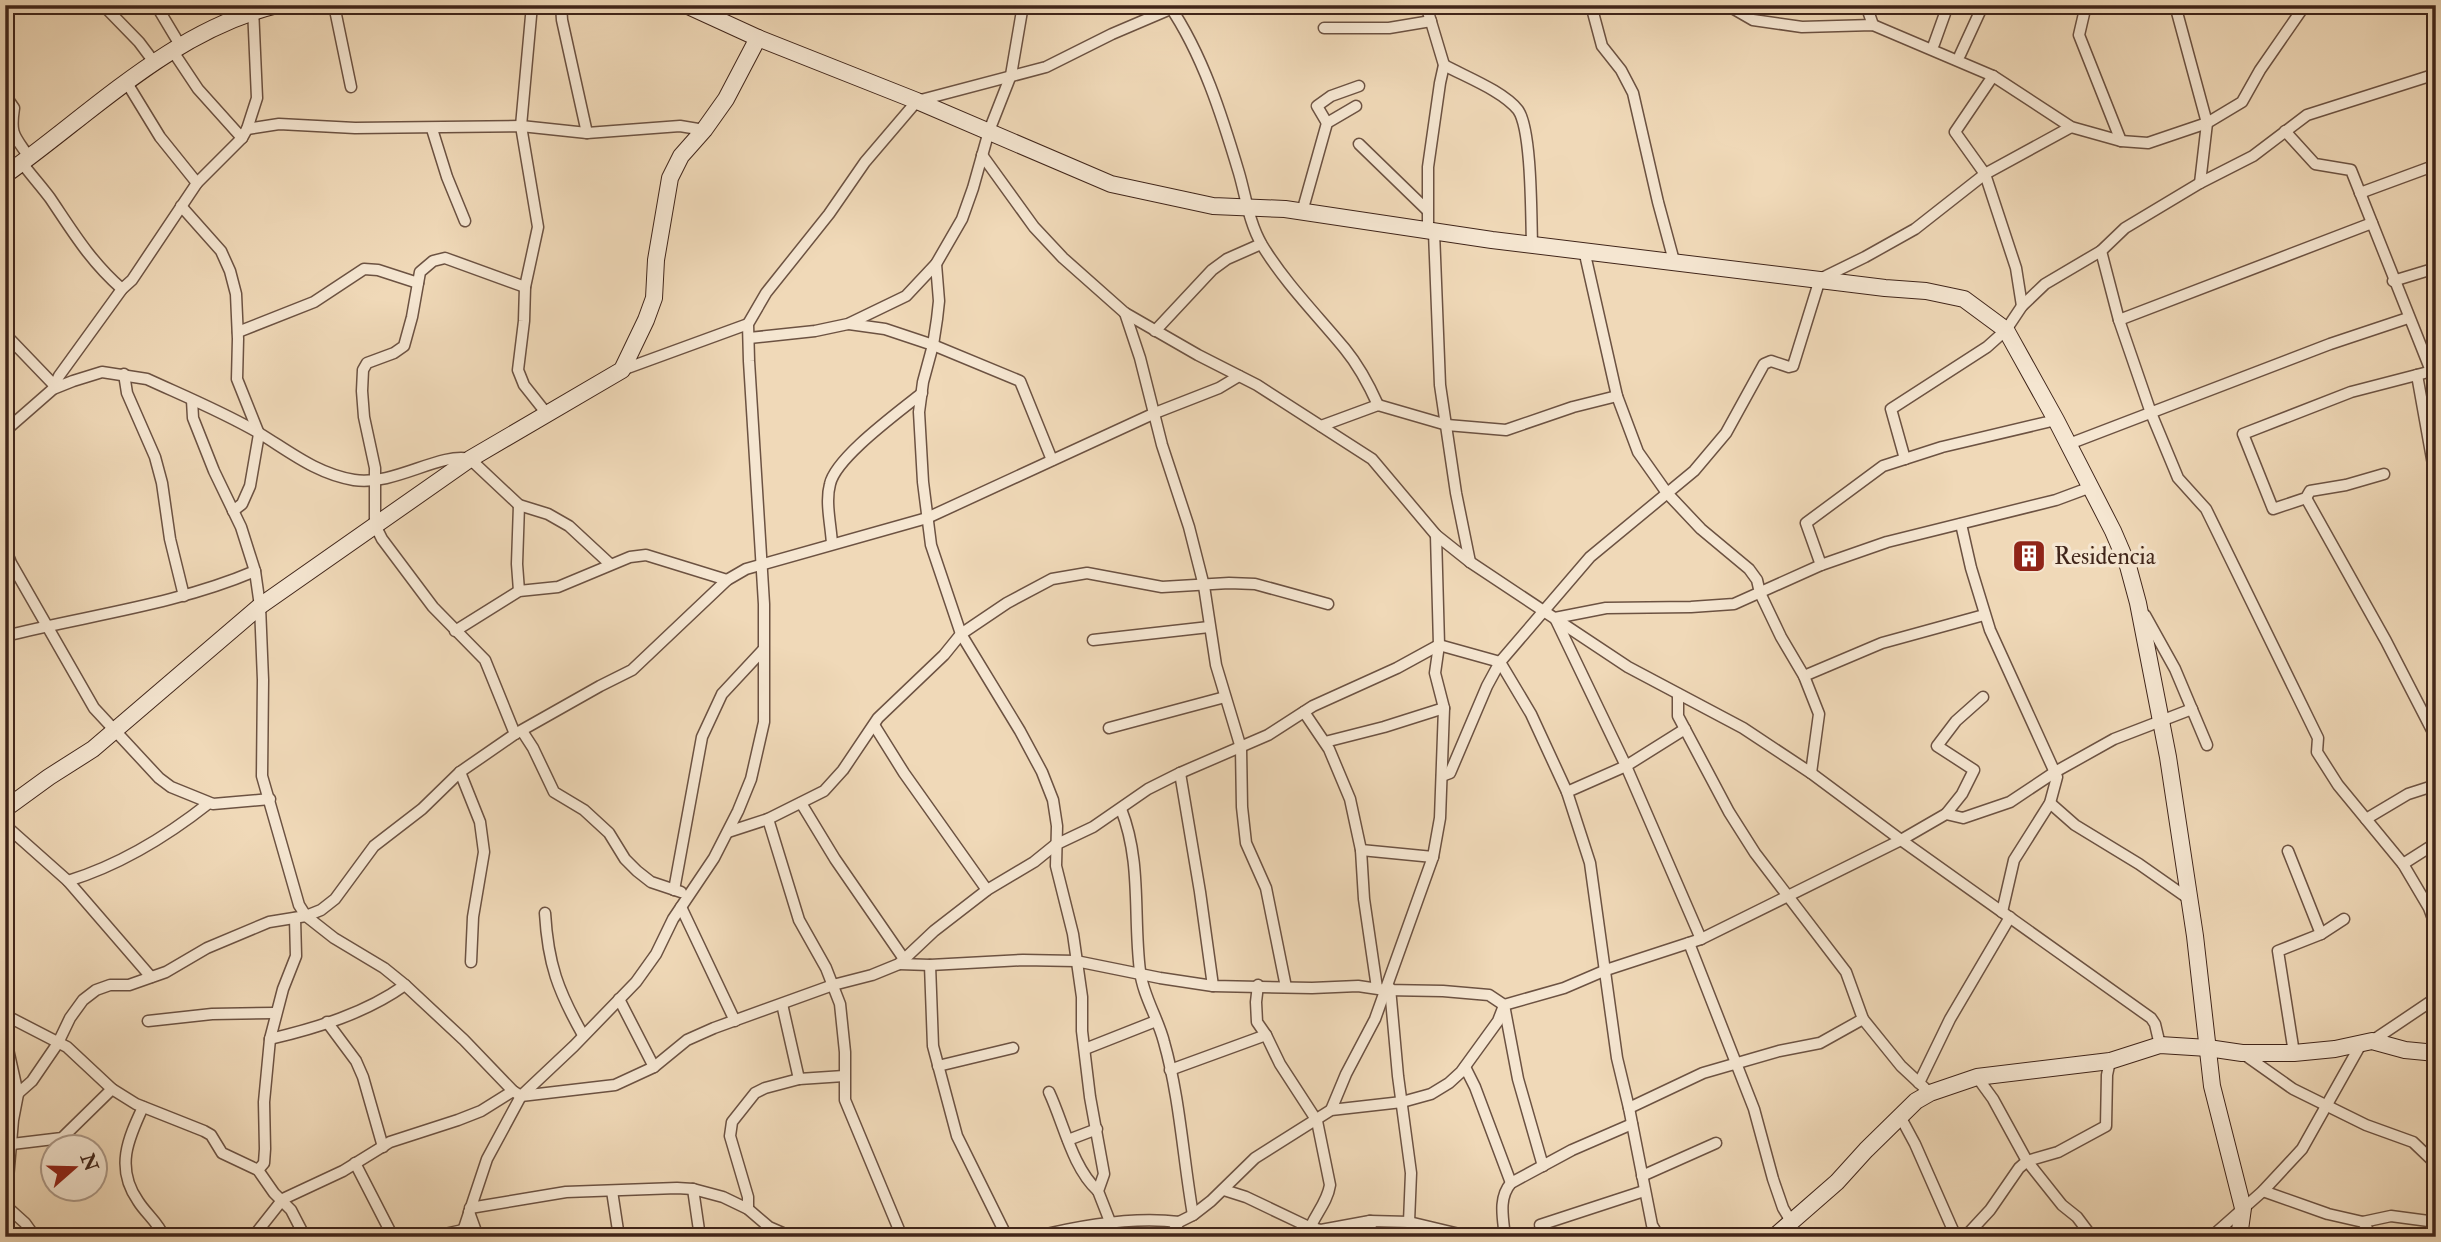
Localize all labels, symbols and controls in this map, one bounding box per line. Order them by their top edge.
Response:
building icon: Residencia [2010,537,2048,575]
place label: Residencia [2054,541,2157,572]
north arrow [38,1134,108,1204]
text: N [75,1149,104,1176]

